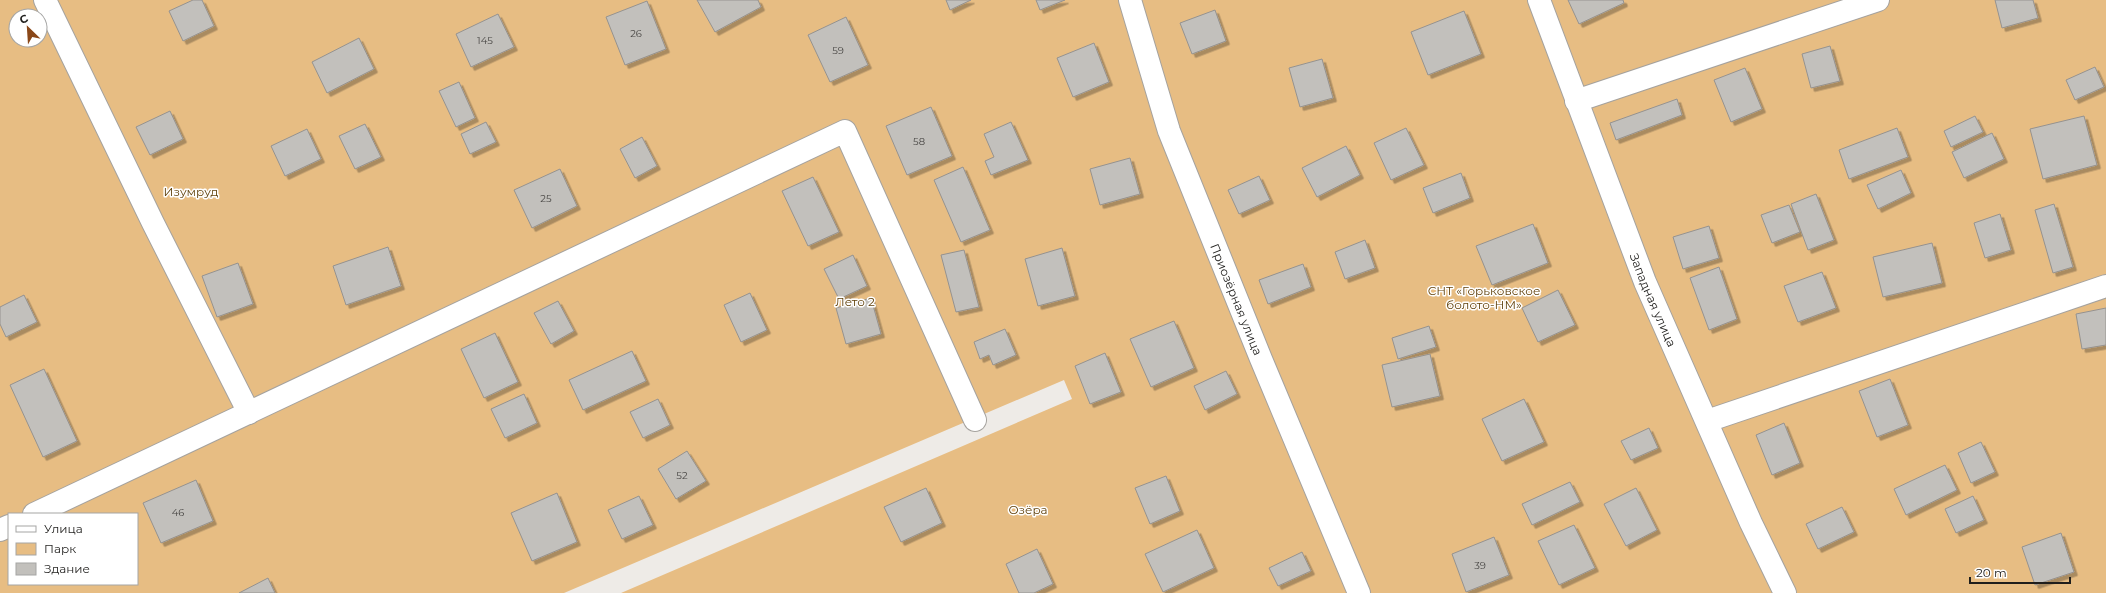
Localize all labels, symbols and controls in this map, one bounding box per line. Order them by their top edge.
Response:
north arrow [8,8,48,48]
text: С [17,11,30,27]
house number: 26 [630,27,642,40]
house number: 145 [477,34,493,47]
house number: 59 [832,44,844,57]
house number: 58 [913,135,925,148]
park label: Изумруд [164,184,219,199]
house number: 25 [540,192,552,205]
street label: Приозёрная улица [1208,241,1266,357]
street label: Западная улица [1627,251,1680,349]
park label: СНТ «Горьковское болото-НМ» [1428,283,1540,312]
park label: Лето 2 [835,294,875,309]
house number: 52 [676,469,688,482]
park label: Озёра [1008,502,1048,517]
house number: 46 [172,506,184,519]
legend [8,513,138,585]
text: Улица [44,521,83,536]
text: Парк [44,541,76,556]
house number: 39 [1474,559,1486,572]
scale bar [1970,559,2070,585]
text: Здание [44,561,90,576]
text: 20 m [1976,565,2007,580]

